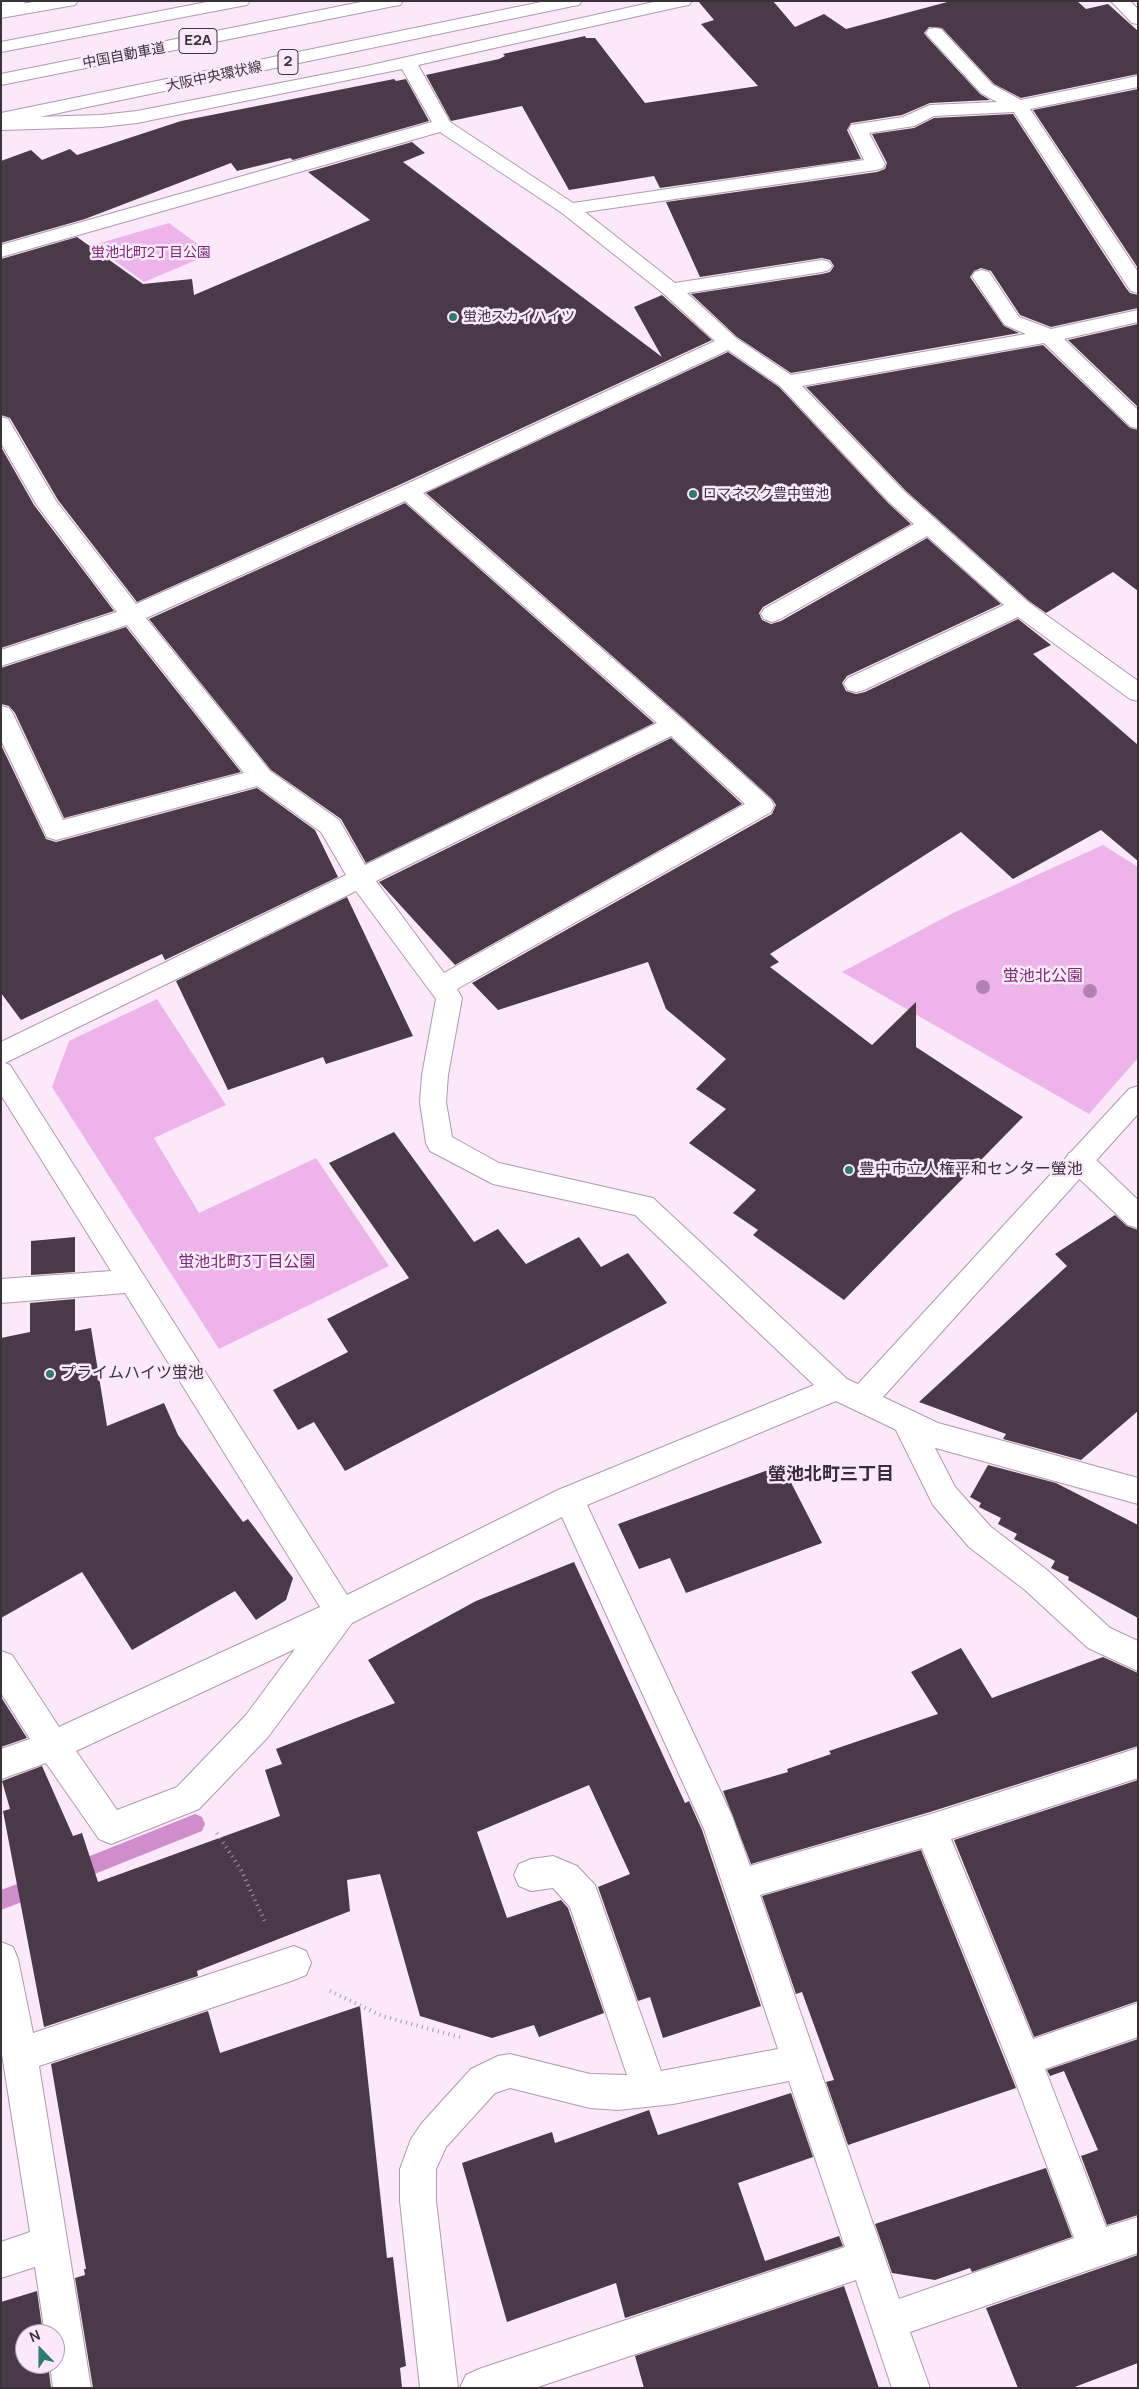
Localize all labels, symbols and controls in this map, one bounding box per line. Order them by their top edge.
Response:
road number: E2A [179,28,217,54]
street label: 中国自動車道 [81,40,167,72]
road number: 2 [278,50,298,74]
street label: 大阪中央環状線 [164,59,264,95]
park label: 蛍池北町2丁目公園 [91,245,211,261]
place label: 蛍池スカイハイツ [463,309,575,325]
marker: 蛍池スカイハイツ [447,311,459,323]
place label: ロマネスク豊中蛍池 [703,486,829,502]
marker: ロマネスク豊中蛍池 [687,488,699,500]
park label: 蛍池北公園 [1003,967,1083,987]
place label: 豊中市立人権平和センター螢池 [859,1160,1083,1180]
marker: 豊中市立人権平和センター螢池 [843,1164,855,1176]
park label: 蛍池北町3丁目公園 [179,1253,315,1273]
place label: プライムハイツ蛍池 [60,1364,204,1384]
marker: プライムハイツ蛍池 [44,1368,56,1380]
district label: 螢池北町三丁目 [768,1464,894,1486]
north arrow [15,2324,65,2374]
text: N [26,2325,43,2346]

